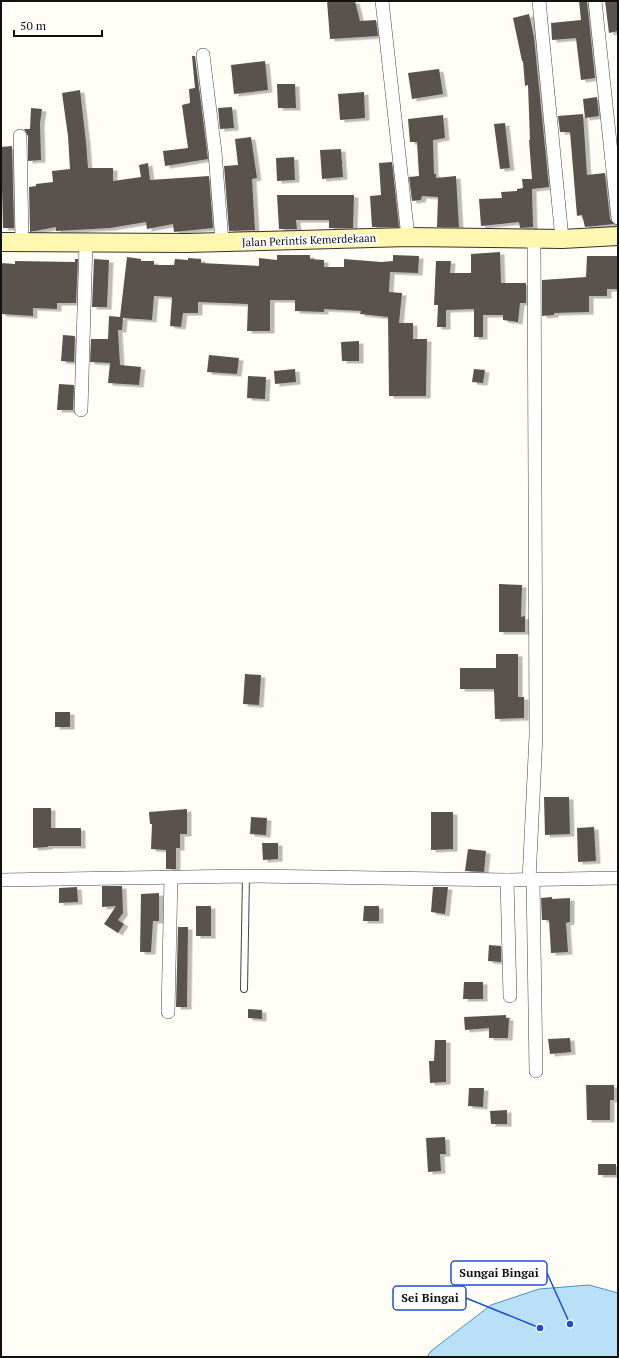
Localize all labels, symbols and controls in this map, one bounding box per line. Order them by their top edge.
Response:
scale bar [14,12,102,38]
text: 50 m [20,18,47,33]
street label: Jalan Perintis Kemerdekaan [242,231,377,249]
callout: Sungai Bingai [451,1261,547,1285]
text: Sungai Bingai [459,1265,539,1280]
callout: Sei Bingai [393,1286,466,1310]
text: Sei Bingai [401,1290,459,1305]

